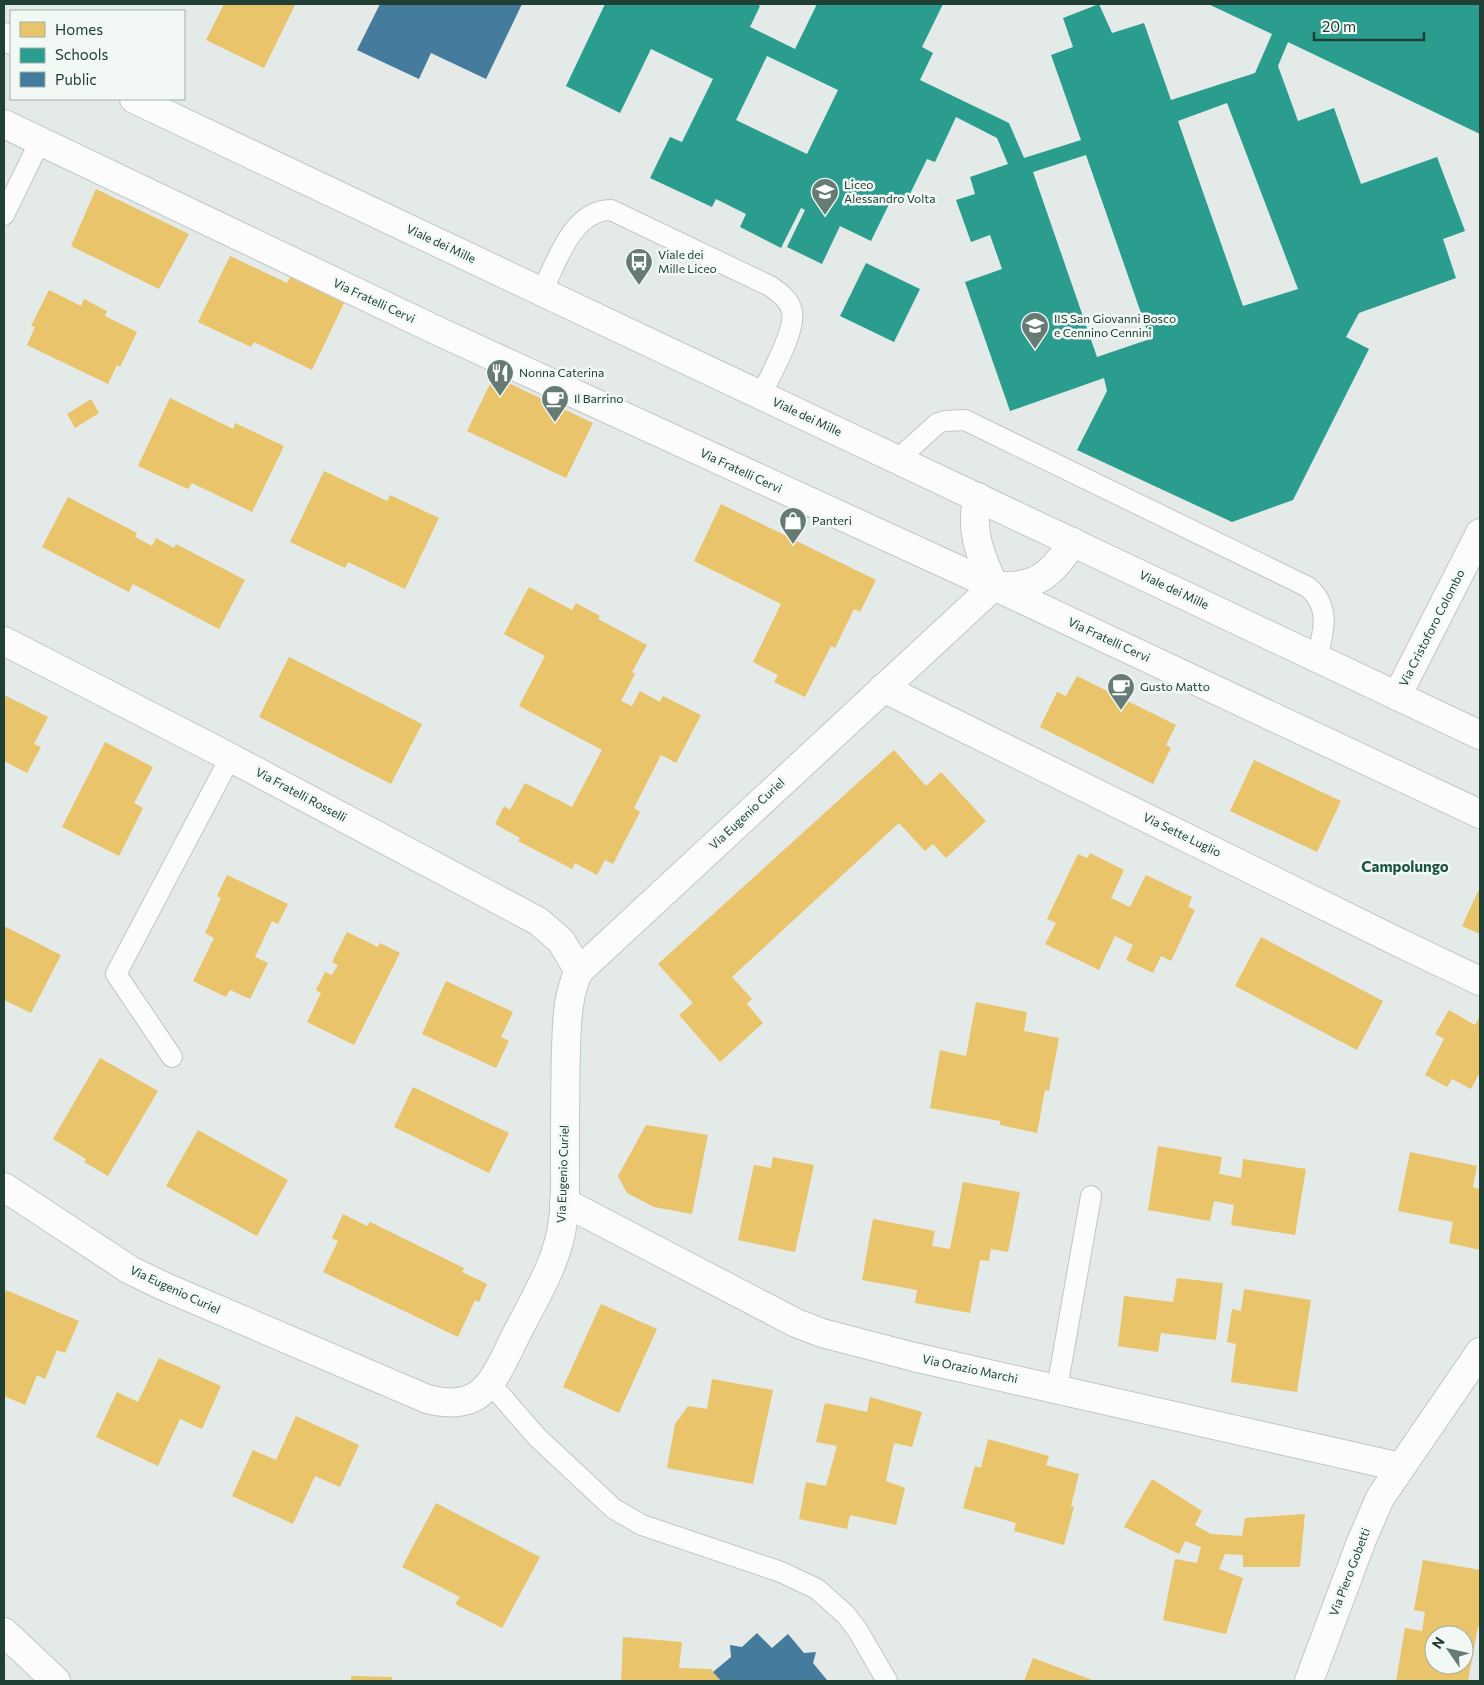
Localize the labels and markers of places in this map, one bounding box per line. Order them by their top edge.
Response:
school or university icon: Liceo Alessandro Volta [810,177,840,216]
place label: Liceo Alessandro Volta [844,177,936,205]
bus stop icon: Viale dei Mille Liceo [624,247,654,286]
place label: Viale dei Mille Liceo [658,247,717,275]
school or university icon: IIS San Giovanni Bosco e Cennino Cennini [1020,311,1050,350]
place label: IIS San Giovanni Bosco e Cennino Cennini [1054,311,1176,339]
restaurant icon: Nonna Caterina [485,358,515,397]
place label: Nonna Caterina [519,365,604,379]
cafe icon: Il Barrino [540,384,570,423]
place label: Il Barrino [574,391,623,405]
shop icon: Panteri [778,506,808,545]
place label: Panteri [812,513,852,527]
cafe icon: Gusto Matto [1106,672,1136,711]
place label: Gusto Matto [1140,679,1210,693]

